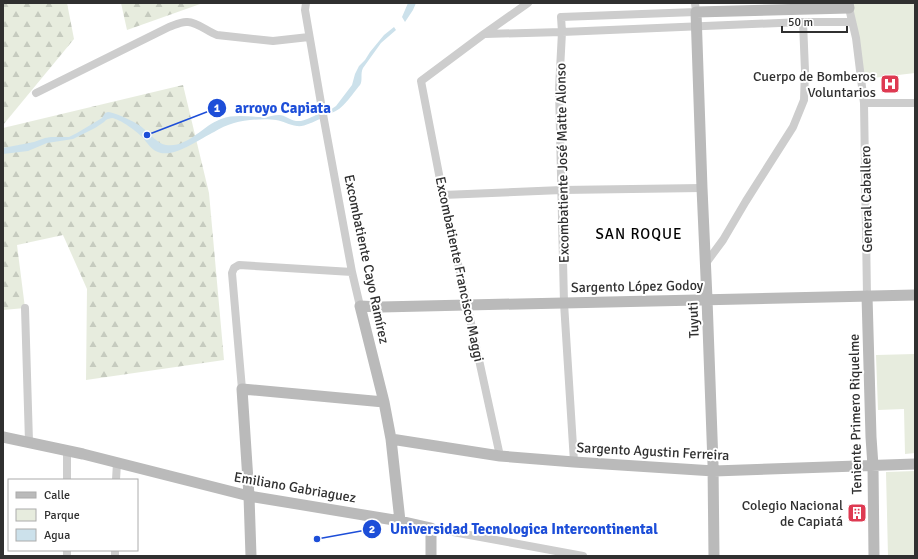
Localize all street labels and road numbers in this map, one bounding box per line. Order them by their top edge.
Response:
street label: Excombatiente José Matte Alonso [552,63,573,263]
street label: General Caballero [857,145,876,253]
street label: Excombatiente Cayo Ramírez [340,173,393,345]
street label: Excombatiente Francisco Maggi [432,175,487,363]
street label: Sargento López Godoy [571,277,704,296]
street label: Tuyuti [684,302,703,338]
street label: Teniente Primero Riquelme [846,334,865,494]
street label: Sargento Agustin Ferreira [576,439,730,464]
street label: Emiliano Gabriaguez [232,468,357,507]

